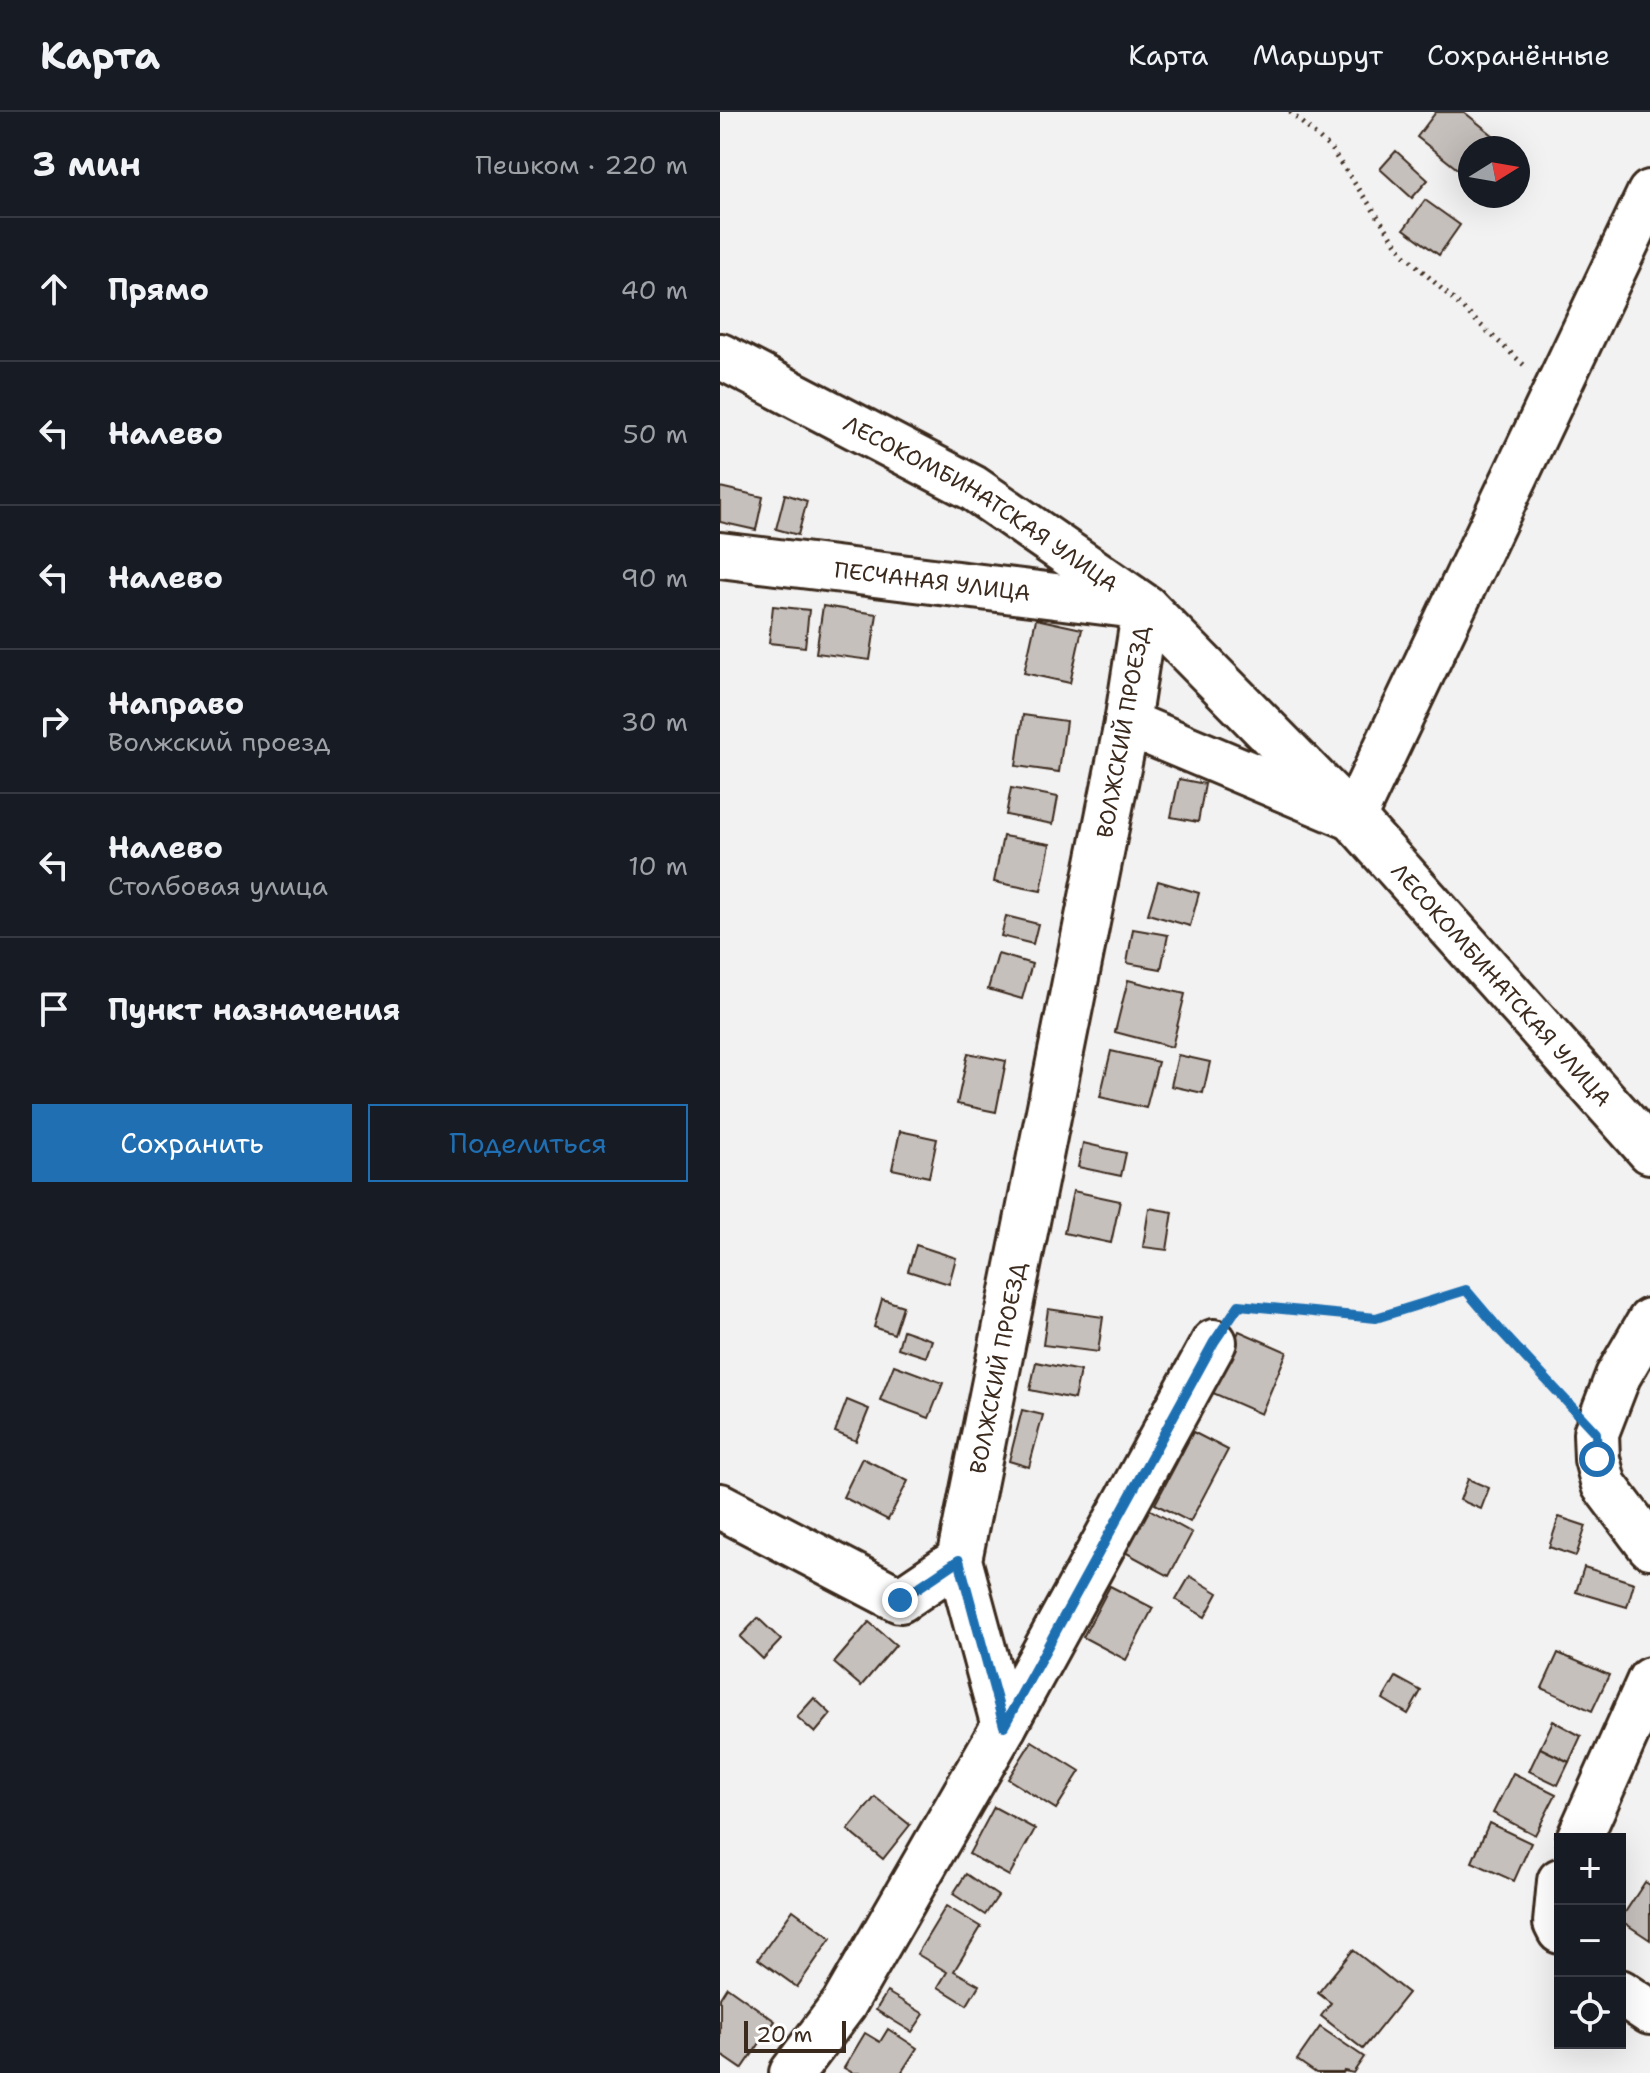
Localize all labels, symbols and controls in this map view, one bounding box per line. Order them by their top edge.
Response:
text: Карта [40,30,160,81]
text: Карта [1128,36,1208,74]
text: Маршрут [1252,36,1383,74]
text: Сохранённые [1427,36,1610,74]
north arrow [1458,136,1530,208]
text: 3 мин [32,141,141,187]
text: Пешком · 220 m [475,147,688,182]
icon: ahead [32,267,76,311]
text: Прямо [108,269,209,310]
text: 40 m [621,272,688,307]
street label: ЛЕСОКОМБИНАТСКАЯ УЛИЦА [839,409,1124,598]
icon: left [32,411,76,455]
text: Налево [108,413,223,454]
text: 50 m [623,416,688,451]
icon: left [32,555,76,599]
street label: ПЕСЧАНАЯ УЛИЦА [833,555,1032,607]
text: Налево [108,557,223,598]
text: 90 m [621,560,688,595]
street label: ВОЛЖСКИЙ ПРОЕЗД [1090,623,1156,840]
text: Направо [108,683,244,724]
icon: right [32,699,76,743]
text: 30 m [621,704,688,739]
text: Волжский проезд [108,724,331,759]
text: Налево [108,827,223,868]
icon: left [32,843,76,887]
text: 10 m [628,848,688,883]
street label: ЛЕСОКОМБИНАТСКАЯ УЛИЦА [1385,857,1618,1113]
text: Столбовая улица [108,868,328,903]
icon: arrive [32,987,76,1031]
text: Пункт назначения [108,989,400,1030]
button: Сохранить [32,1104,352,1182]
button: Поделиться [368,1104,688,1182]
street label: ВОЛЖСКИЙ ПРОЕЗД [963,1259,1033,1476]
route start [1579,1441,1615,1477]
route end [882,1582,918,1618]
map controls [1554,1833,1626,2049]
button: + [1554,1833,1626,1905]
button: − [1554,1905,1626,1977]
button: locate [1554,1977,1626,2049]
scale bar [744,2017,846,2053]
text: 20 m [756,2020,813,2049]

